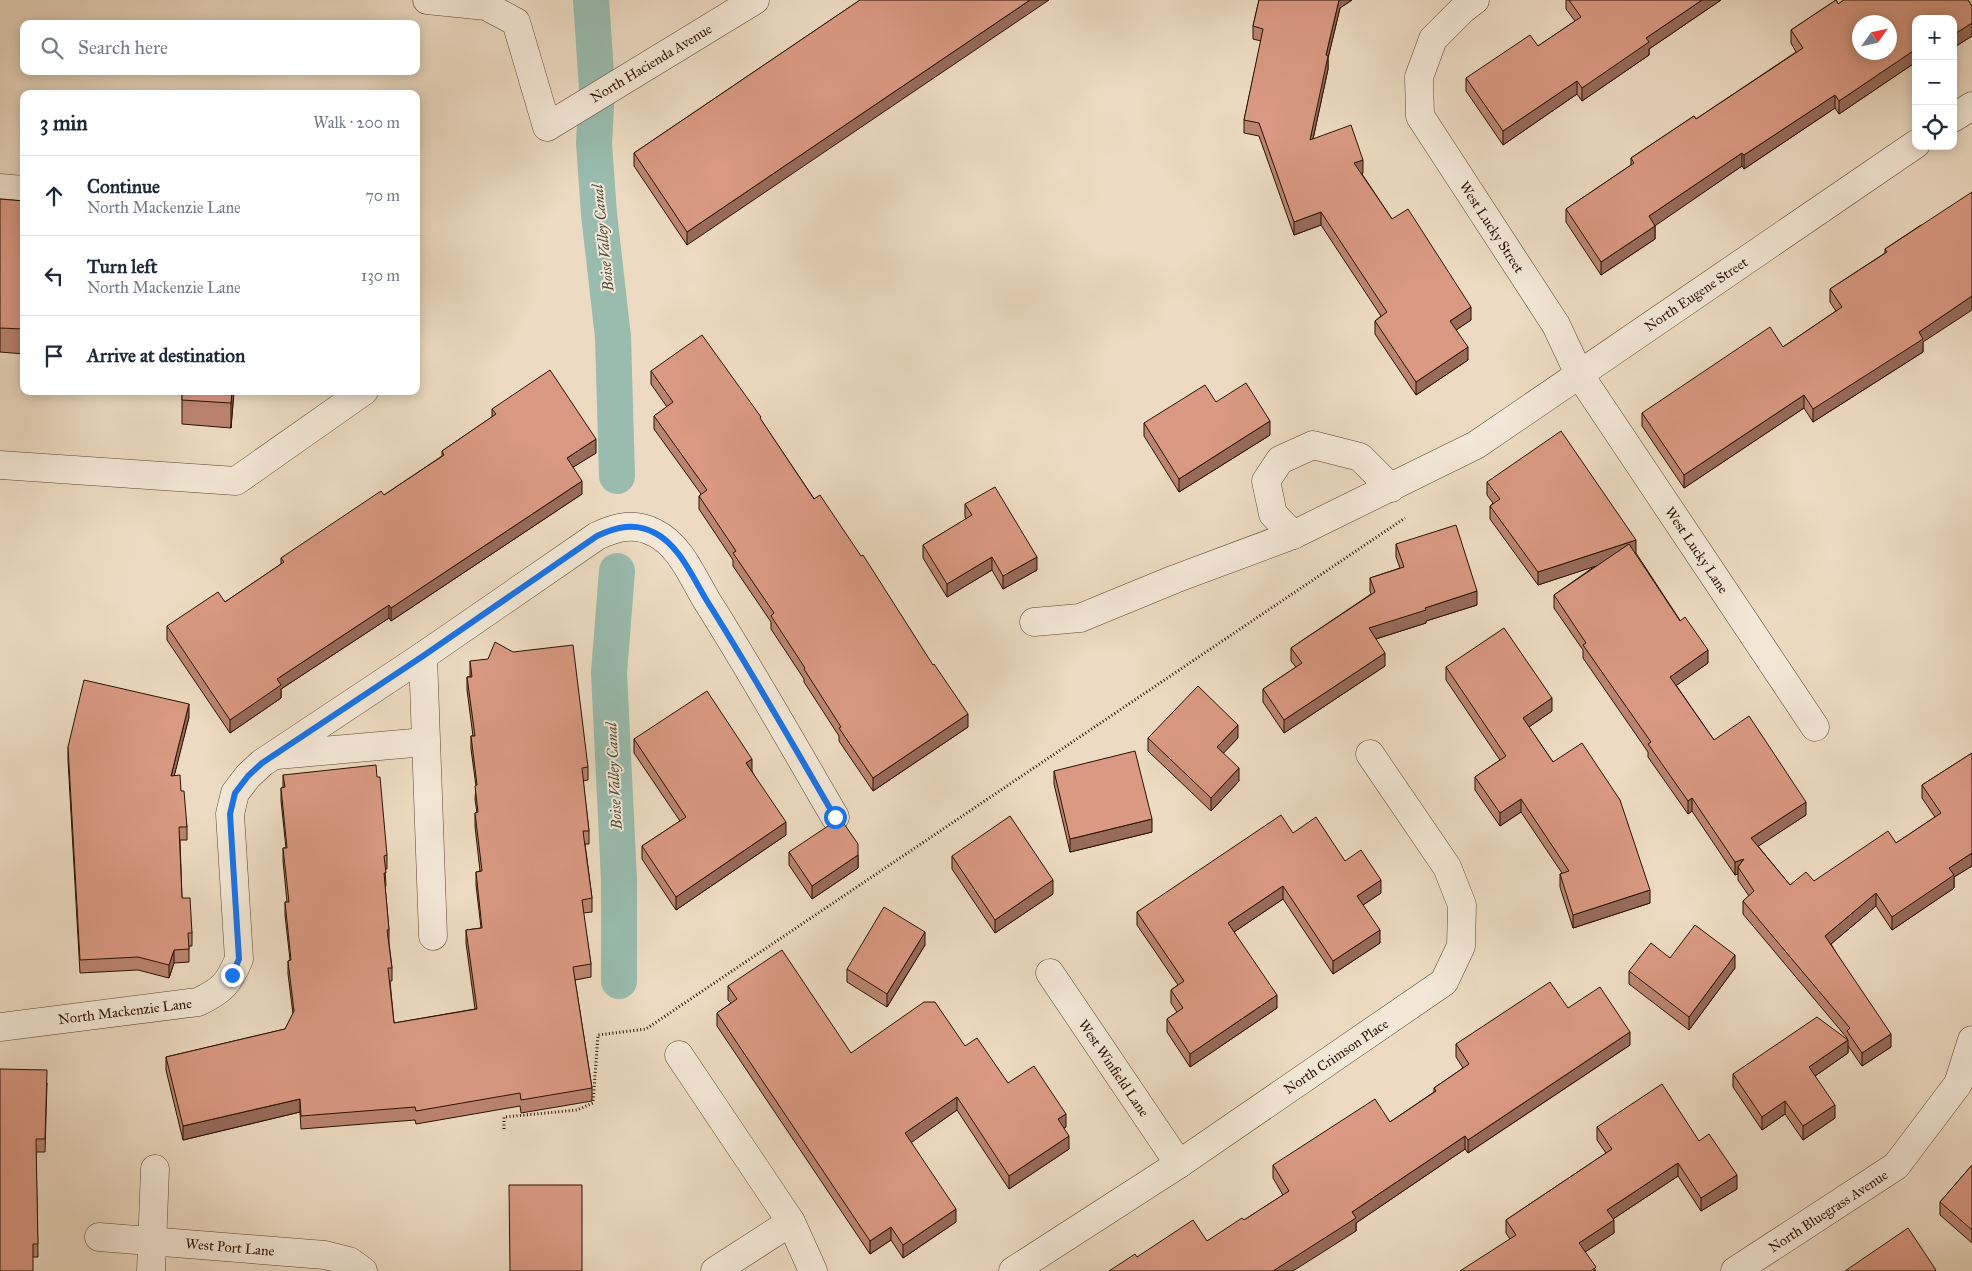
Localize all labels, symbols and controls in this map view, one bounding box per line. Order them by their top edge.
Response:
north arrow [1852,15,1897,60]
map controls [1912,15,1957,150]
button: + [1912,15,1957,60]
search box [20,20,420,75]
street label: North Hacienda Avenue [587,20,715,106]
icon: search [38,34,66,62]
text: Search here [78,36,168,59]
button: − [1912,60,1957,105]
button: locate [1912,105,1957,150]
text: 3 min [40,110,88,136]
text: Walk · 200 m [313,113,400,132]
text: Continue [87,175,160,198]
street label: West Lucky Street [1456,178,1528,276]
icon: ahead [40,182,68,210]
water label: Boise Valley Canal [588,182,618,293]
text: 70 m [365,186,400,205]
text: North Mackenzie Lane [87,198,241,217]
street label: North Eugene Street [1641,254,1751,335]
text: Turn left [87,255,157,278]
icon: left [40,262,68,290]
text: 130 m [361,266,400,285]
text: North Mackenzie Lane [87,278,241,297]
icon: arrive [40,342,68,370]
text: Arrive at destination [87,344,245,367]
street label: West Lucky Lane [1661,504,1732,597]
water label: Boise Valley Canal [602,720,626,831]
route start [824,806,847,829]
route end [221,964,244,987]
street label: North Mackenzie Lane [57,995,193,1028]
street label: North Crimson Place [1281,1015,1392,1098]
street label: West Winfield Lane [1075,1016,1153,1120]
street label: North Bluegrass Avenue [1765,1166,1891,1256]
street label: West Port Lane [185,1235,275,1260]

